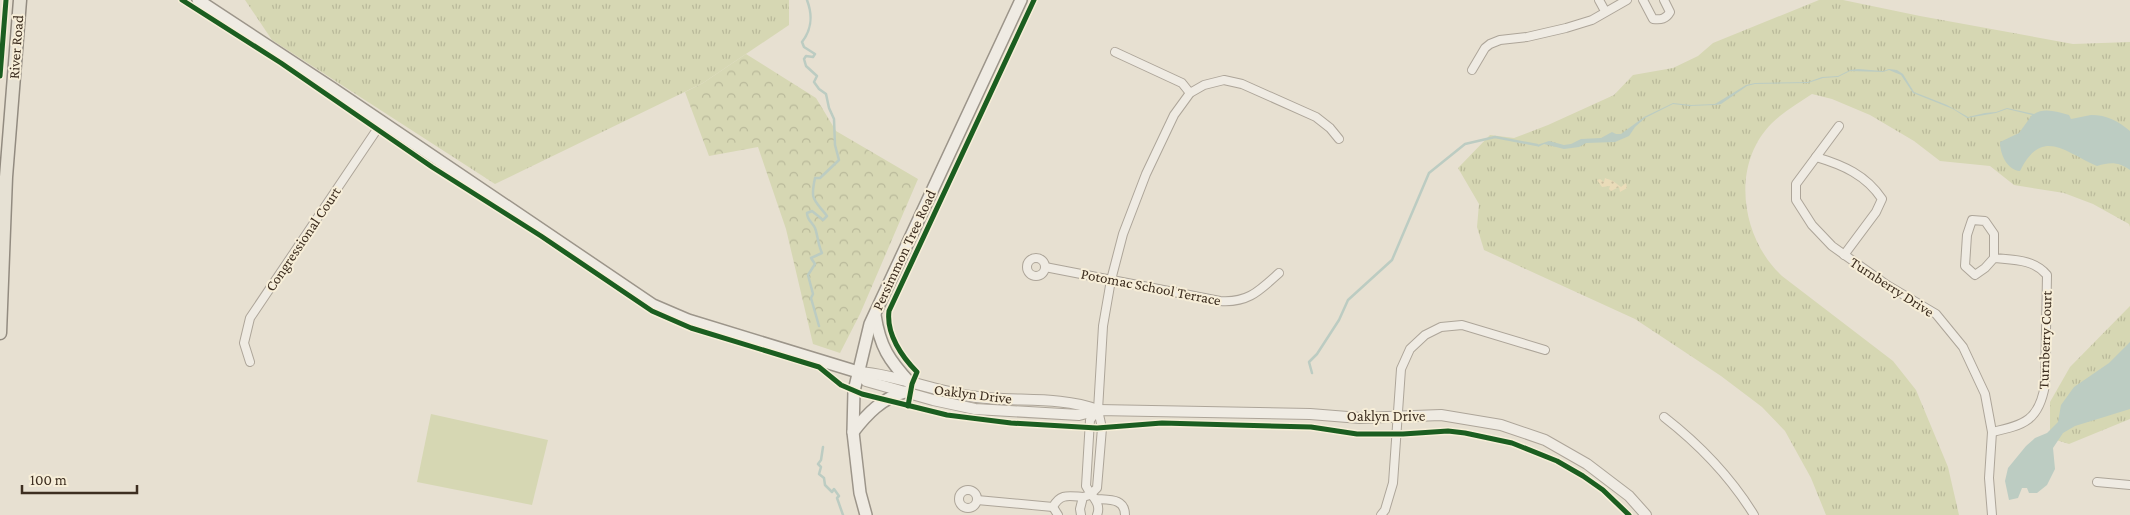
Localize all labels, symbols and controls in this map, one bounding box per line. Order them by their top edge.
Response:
street label: River Road [6,14,26,80]
street label: Congressional Court [262,183,345,295]
street label: Persimmon Tree Road [869,187,939,313]
street label: Turnberry Drive [1847,254,1937,321]
street label: Potomac School Terrace [1080,266,1223,308]
street label: Turnberry Court [2035,289,2056,390]
street label: Oaklyn Drive [933,381,1013,408]
street label: Oaklyn Drive [1347,408,1426,425]
scale bar [22,462,138,494]
text: 100 m [30,472,67,488]

